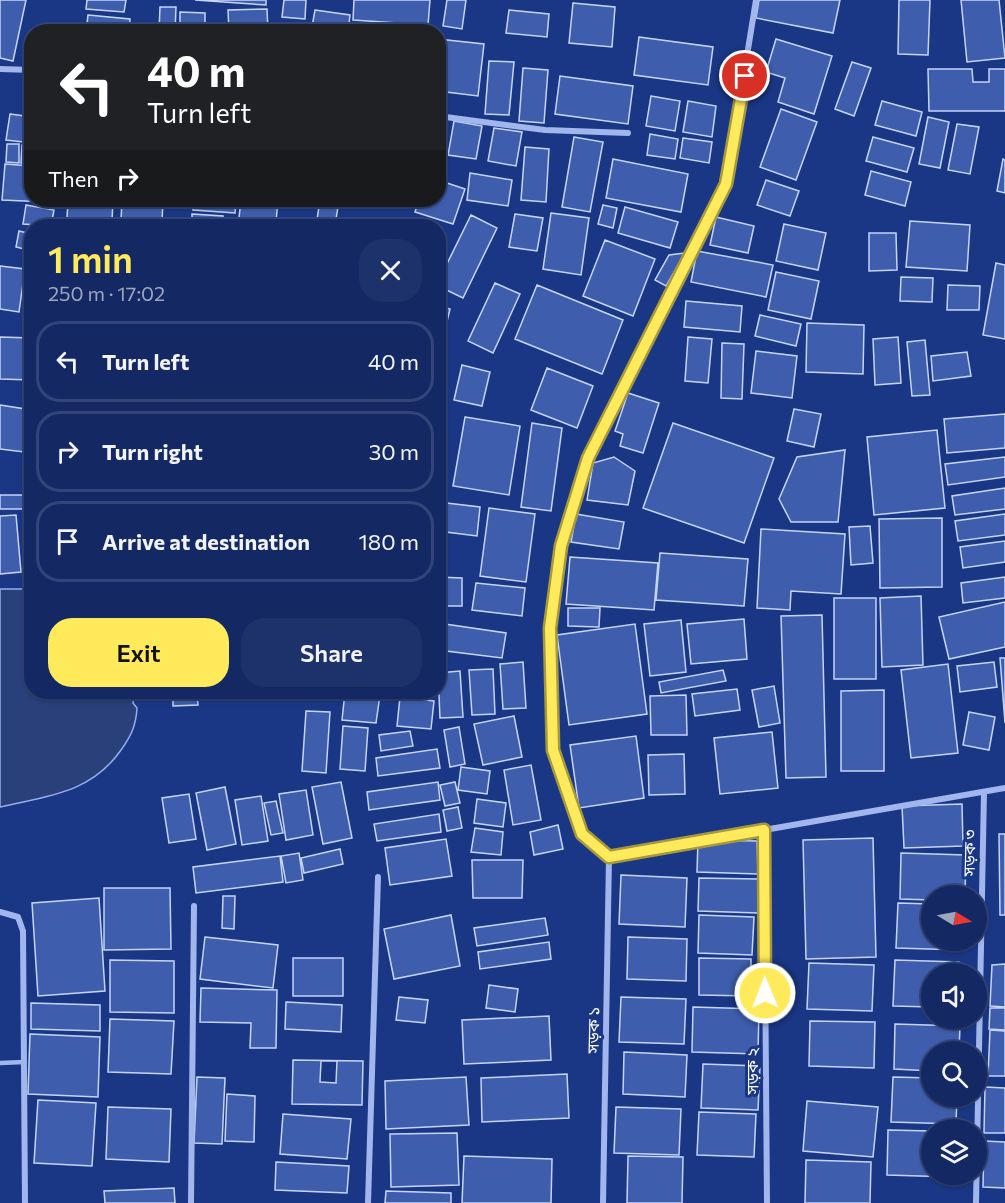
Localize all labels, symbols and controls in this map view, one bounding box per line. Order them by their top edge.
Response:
text: 40 m [147,44,245,96]
icon: left [48,48,126,126]
pin [719,50,770,101]
icon: arrive [728,59,761,92]
text: Turn left [147,96,251,129]
icon: right [111,162,144,195]
text: Then [48,165,99,192]
text: 1 min [48,236,133,280]
button: close [359,239,422,302]
text: 250 m · 17:02 [48,281,165,305]
icon: left [51,345,84,378]
text: Turn left [102,348,189,375]
text: 40 m [368,348,419,375]
icon: right [51,435,84,468]
text: Turn right [102,438,203,465]
text: 30 m [369,438,419,465]
icon: arrive [51,525,84,558]
text: Arrive at destination [102,528,310,555]
text: 180 m [358,528,419,555]
button: Exit [48,618,229,687]
button: Share [241,618,422,687]
street label: সড়ক ৩ [959,829,978,878]
north arrow [921,885,987,951]
map controls [921,885,987,1185]
position arrow [733,961,797,1025]
button: sound [921,963,987,1029]
street label: সড়ক ১ [583,1006,602,1055]
button: search [921,1041,987,1107]
street label: সড়ক ২ [742,1047,761,1095]
button: layers [921,1119,987,1185]

